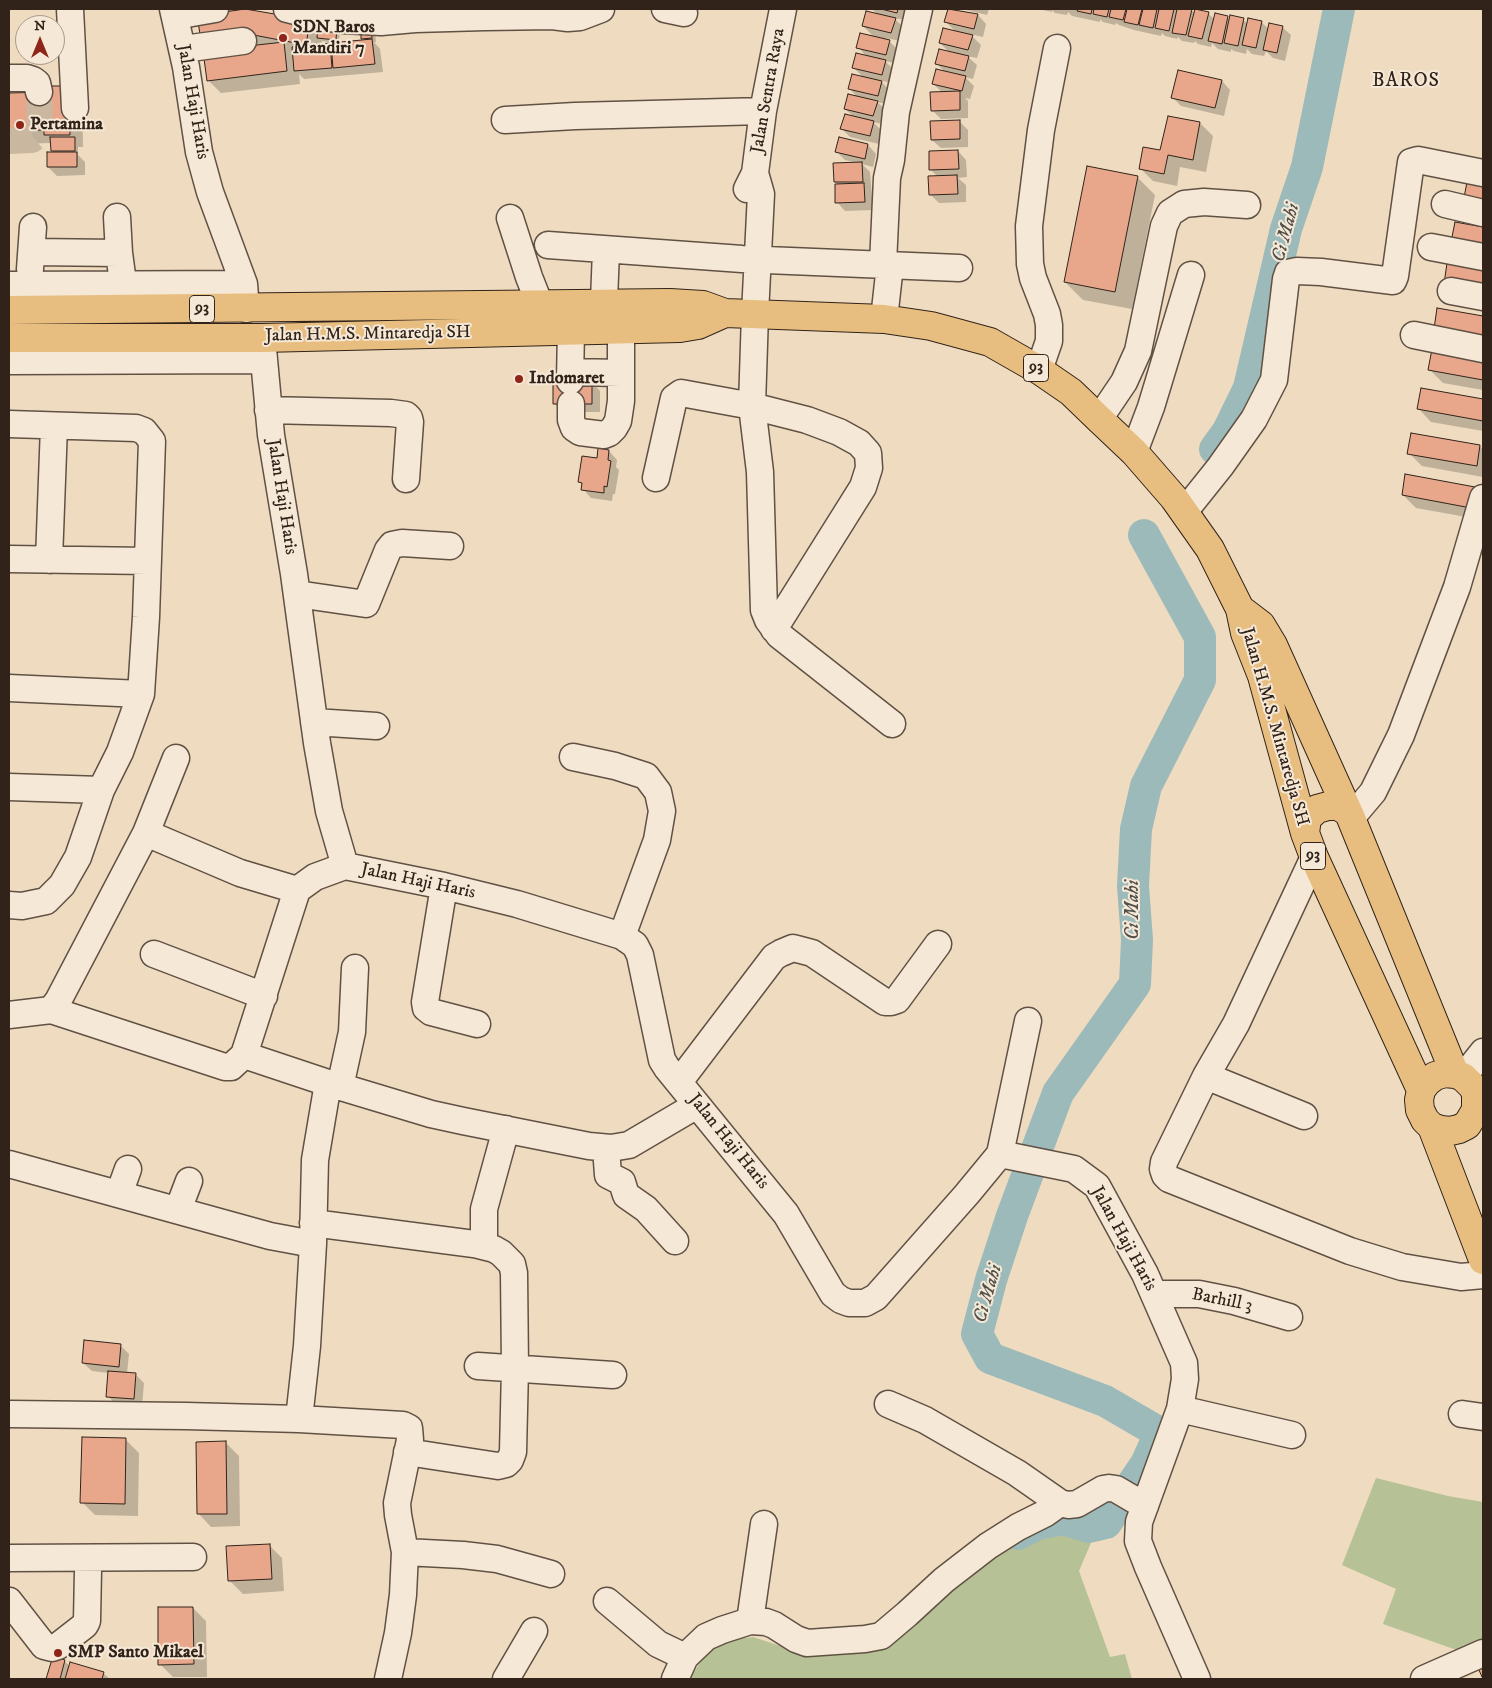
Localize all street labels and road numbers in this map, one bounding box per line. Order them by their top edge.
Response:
street label: Jalan Sentra Raya [747,27,791,155]
street label: Jalan Haji Haris [171,43,213,161]
road number: 93 [190,296,214,322]
street label: Jalan H.M.S. Mintaredja SH [265,322,471,348]
road number: 93 [1024,354,1048,382]
street label: Jalan Haji Haris [261,438,301,556]
street label: Jalan H.M.S. Mintaredja SH [1235,625,1313,829]
road number: 93 [1300,842,1326,869]
street label: Jalan Haji Haris [359,859,477,905]
street label: Jalan Haji Haris [683,1090,773,1194]
street label: Jalan Haji Haris [1085,1183,1161,1295]
street label: Barhill 3 [1190,1285,1254,1317]

